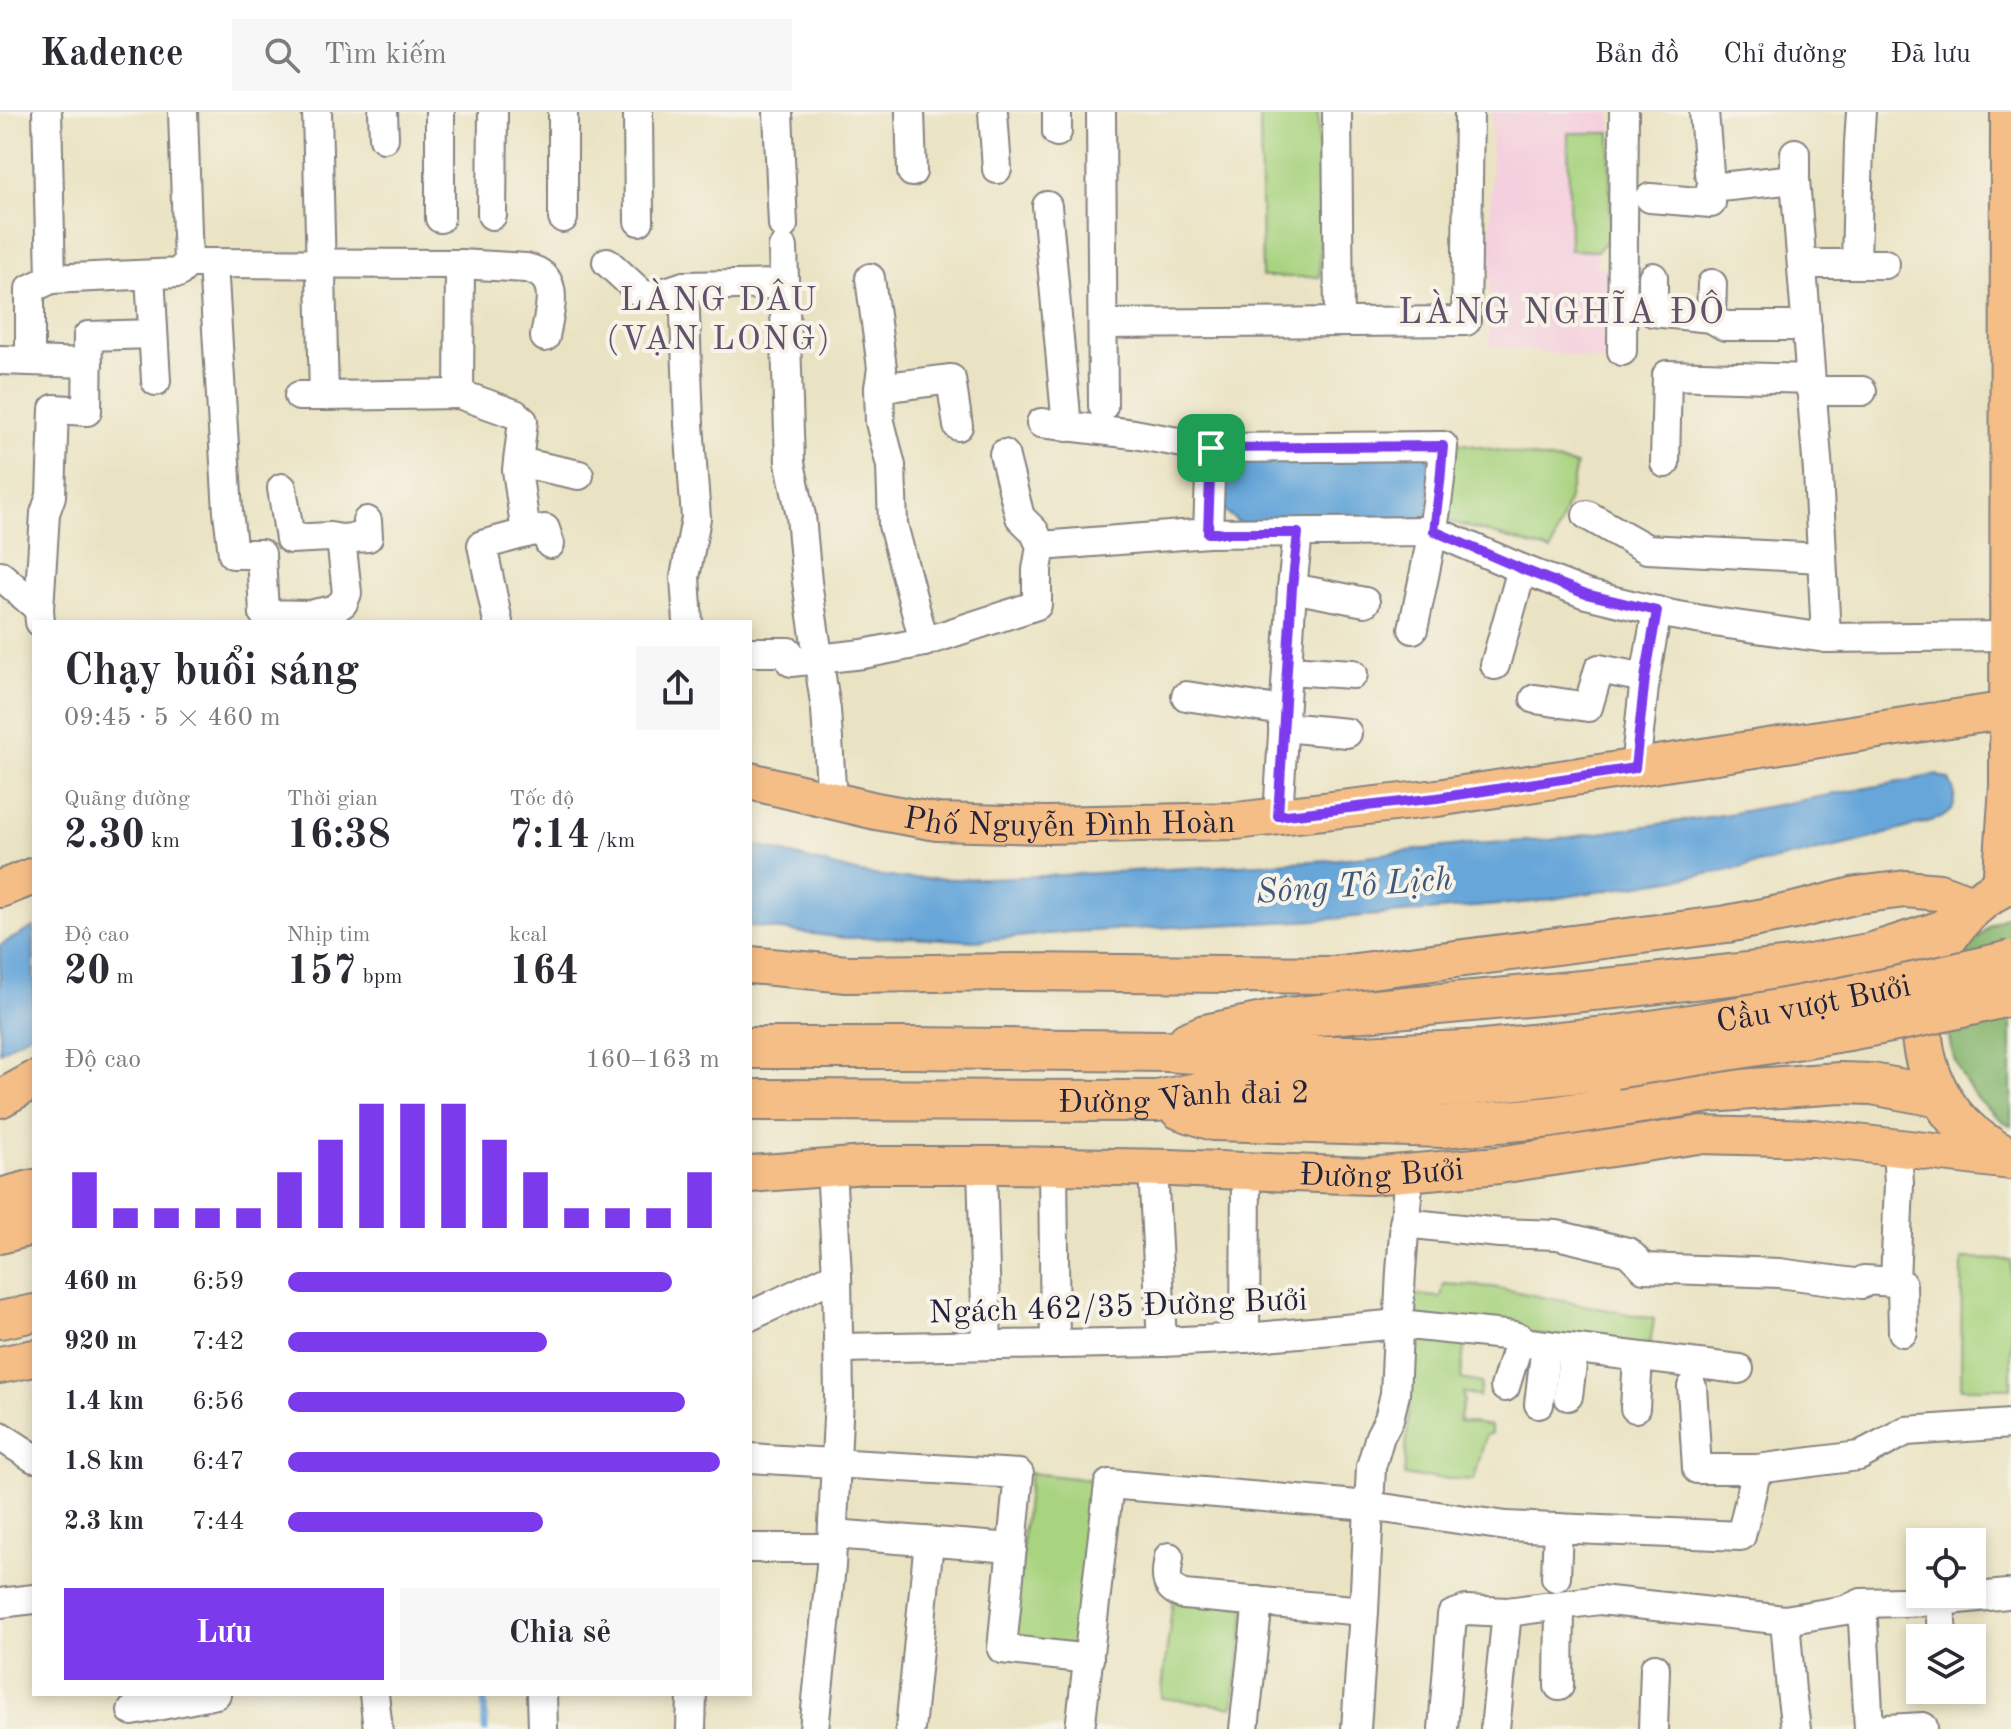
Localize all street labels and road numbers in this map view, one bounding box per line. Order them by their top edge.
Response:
street label: Phố Nguyễn Đình Hoàn [901,803,1236,844]
street label: Cầu vượt Bưởi [1714,971,1914,1040]
street label: Đường Vành đai 2 [1058,1078,1310,1120]
street label: Đường Bưởi [1298,1155,1465,1195]
street label: Ngách 462/35 Đường Bưởi [928,1285,1308,1331]

